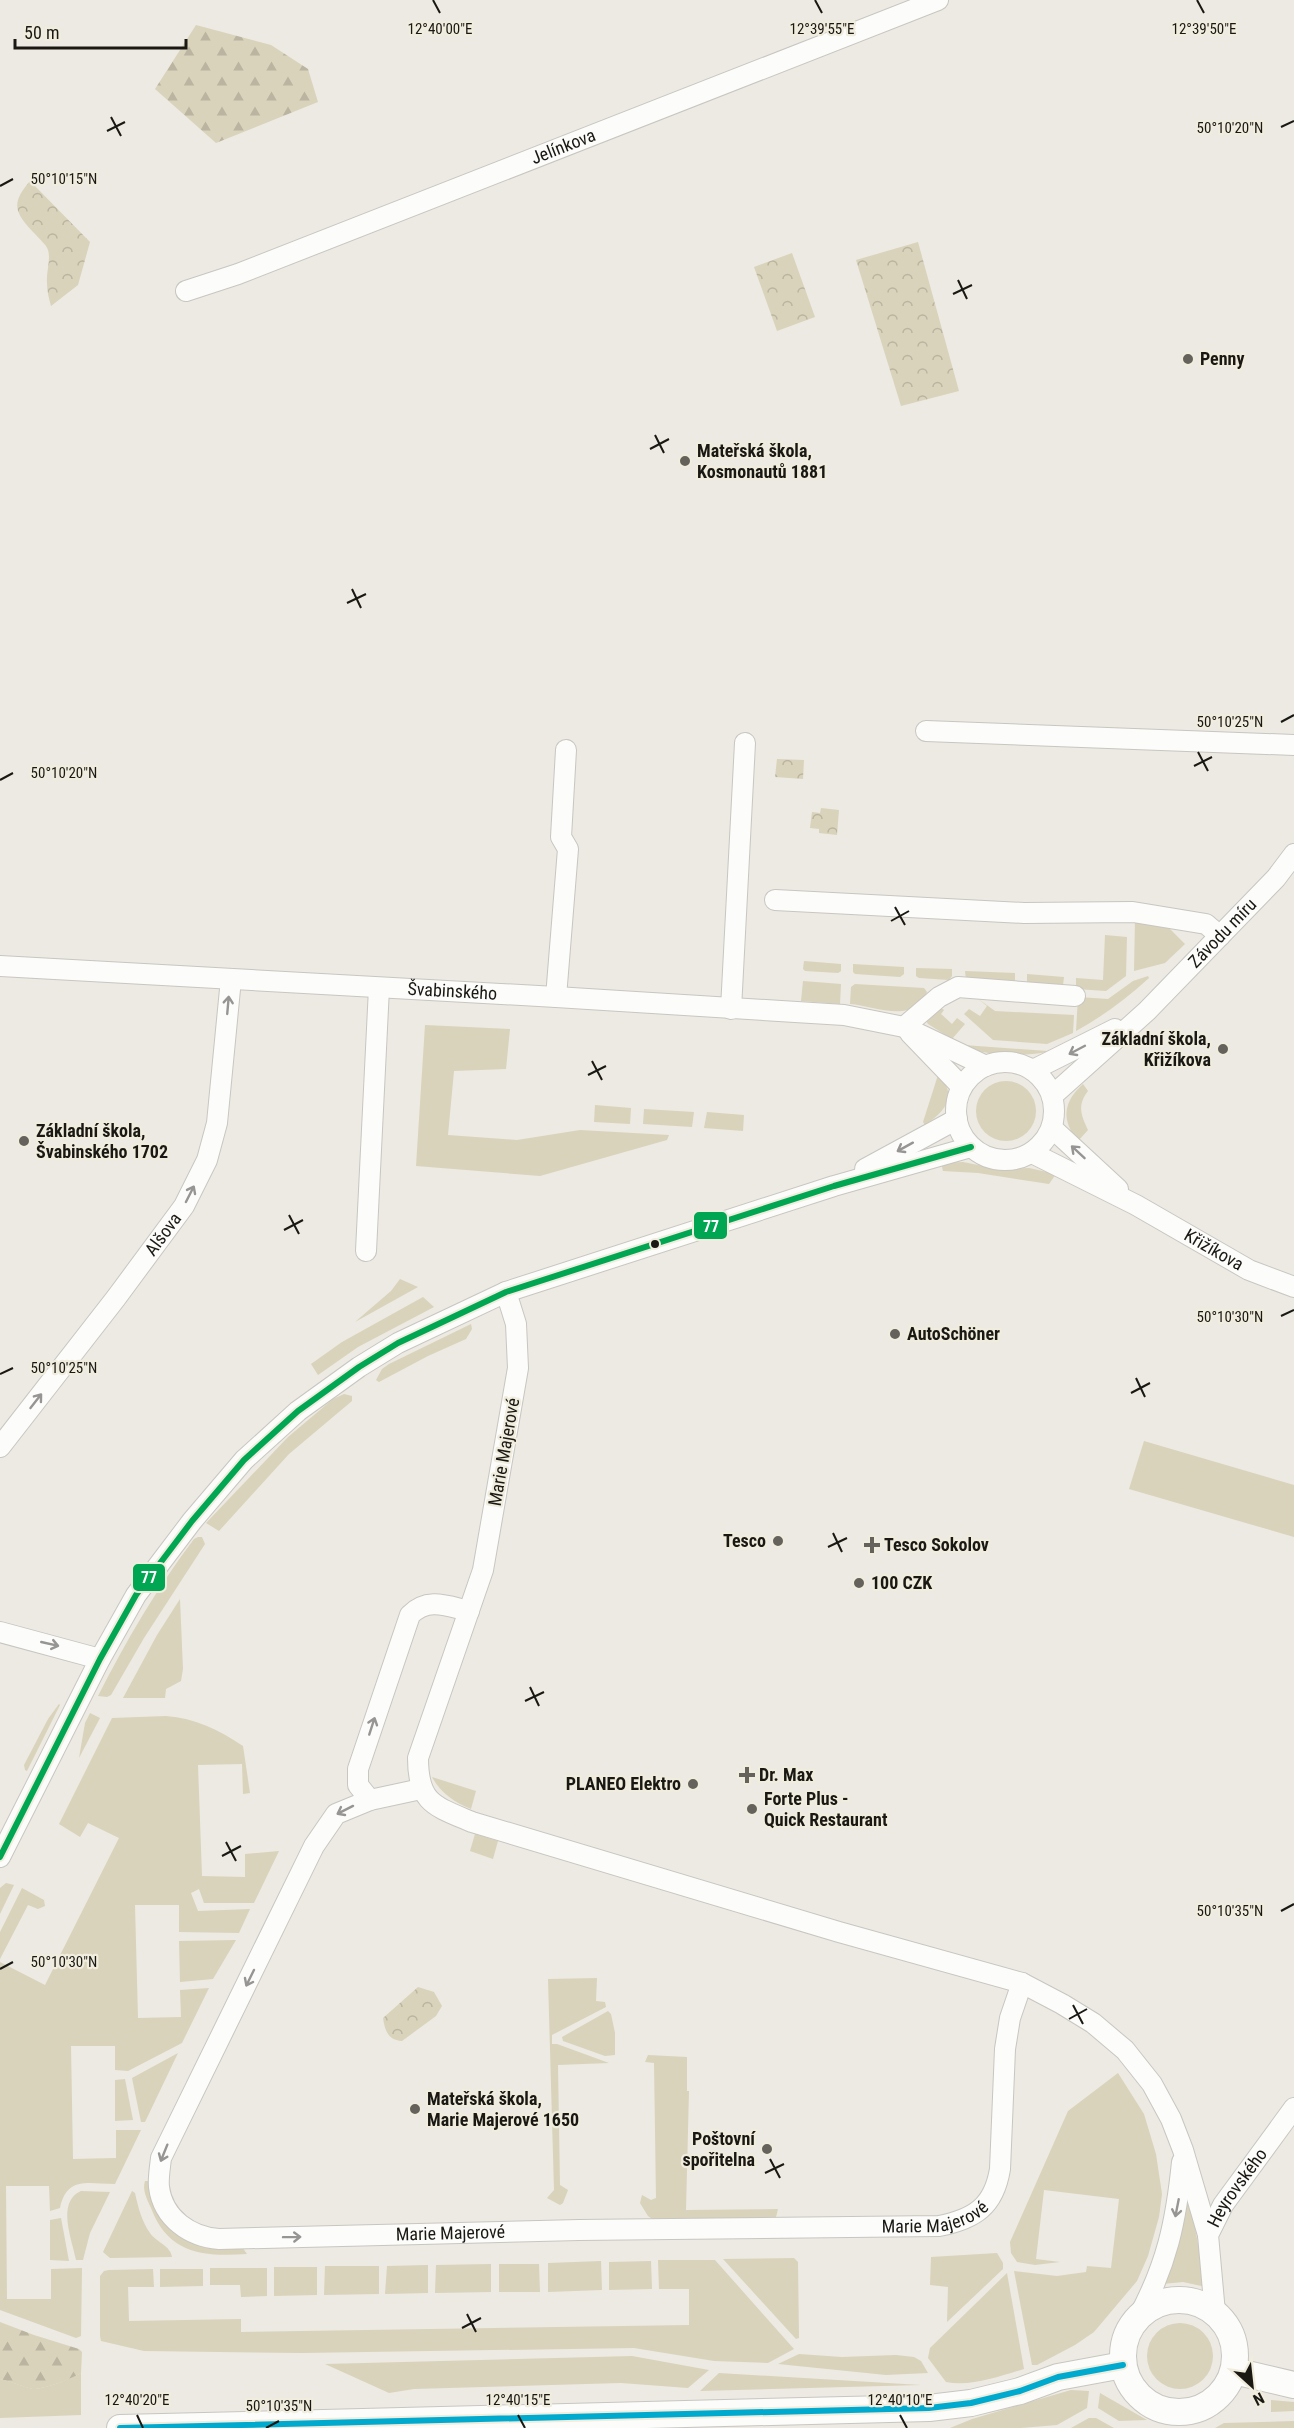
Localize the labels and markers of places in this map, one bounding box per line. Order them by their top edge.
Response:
place label: Penny [1200,348,1244,369]
marker: Penny [1181,352,1195,366]
place label: Mateřská škola, Kosmonautů 1881 [697,440,827,482]
marker: Mateřská škola, Kosmonautů 1881 [678,454,692,468]
place label: Základní škola, Křižíkova [1102,1028,1211,1070]
marker: Základní škola, Křižíkova [1216,1042,1230,1056]
place label: Základní škola, Švabinského 1702 [36,1120,168,1162]
marker: Základní škola, Švabinského 1702 [17,1134,31,1148]
unlabelled marker [649,1238,661,1250]
place label: AutoSchöner [907,1323,1000,1344]
marker: AutoSchöner [888,1327,902,1341]
place label: Tesco [723,1530,766,1551]
marker: Tesco [771,1534,785,1548]
place label: Tesco Sokolov [884,1534,989,1555]
marker: Tesco Sokolov [865,1538,879,1552]
place label: 100 CZK [871,1572,933,1593]
marker: 100 CZK [852,1576,866,1590]
place label: Dr. Max [759,1764,813,1785]
marker: Dr. Max [740,1768,754,1782]
place label: PLANEO Elektro [566,1773,681,1794]
marker: PLANEO Elektro [686,1777,700,1791]
place label: Forte Plus - Quick Restaurant [764,1788,888,1830]
marker: Forte Plus - Quick Restaurant [745,1802,759,1816]
place label: Mateřská škola, Marie Majerové 1650 [427,2088,579,2130]
marker: Mateřská škola, Marie Majerové 1650 [408,2102,422,2116]
place label: Poštovní spořitelna [682,2128,756,2170]
marker: Poštovní spořitelna [760,2142,774,2156]

